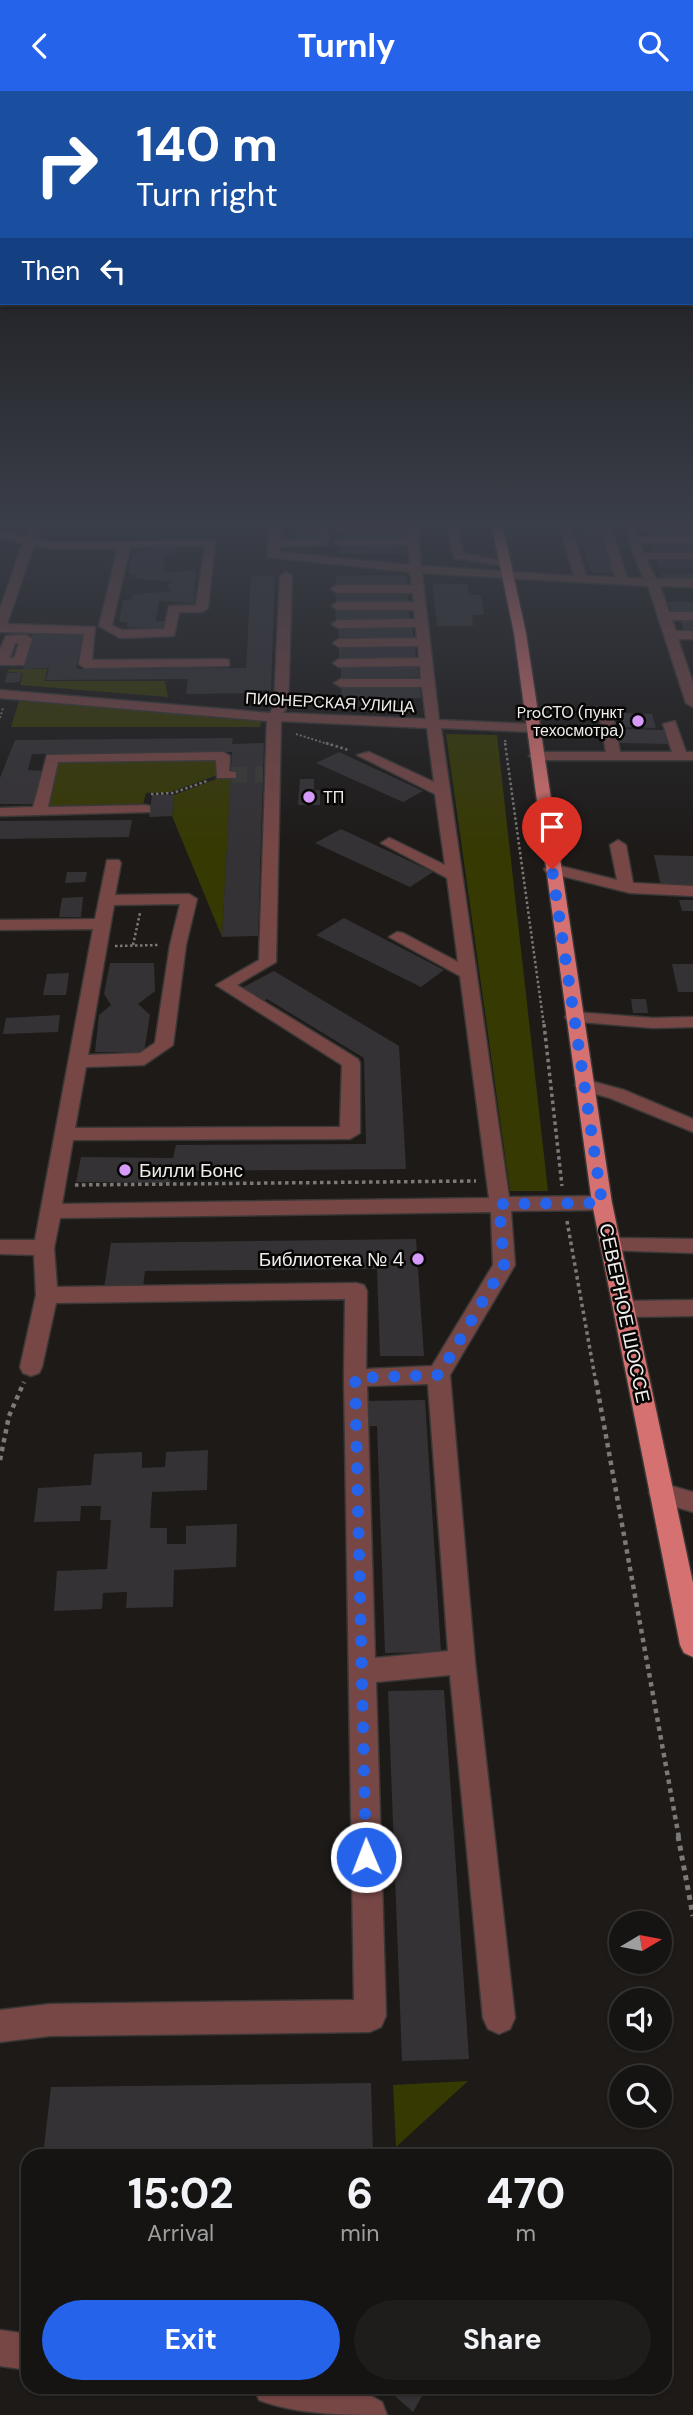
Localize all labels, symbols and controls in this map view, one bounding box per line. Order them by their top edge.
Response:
text: Turnly [298,25,395,67]
icon: back [21,27,59,65]
icon: search [634,27,672,65]
text: 140 m [136,112,278,176]
icon: right [21,119,112,210]
text: Turn right [136,174,278,216]
icon: left [94,252,132,290]
text: Then [21,254,80,288]
street label: ПИОНЕРСКАЯ УЛИЦА [245,688,416,717]
place label: ProСТО (пункт техосмотра) [517,702,625,741]
marker: ProСТО (пункт техосмотра) [630,713,646,729]
place label: ТП [323,787,344,808]
marker: ТП [301,789,317,805]
pin [522,797,582,869]
icon: arrive [533,808,571,846]
place label: Билли Бонс [139,1158,243,1183]
marker: Билли Бонс [117,1162,133,1178]
street label: СЕВЕРНОЕ ШОССЕ [593,1221,656,1405]
place label: Библиотека № 4 [259,1247,404,1272]
marker: Библиотека № 4 [410,1251,426,1267]
position arrow [329,1820,403,1894]
north arrow [609,1911,672,1974]
map controls [609,1911,672,2128]
button: sound [609,1988,672,2051]
button: search [609,2065,672,2128]
text: 15:02 [128,2166,233,2221]
text: 6 [346,2166,373,2221]
text: 470 [486,2166,565,2221]
text: Arrival [147,2218,214,2248]
text: min [340,2218,379,2248]
text: m [515,2218,536,2248]
button: Exit [42,2300,340,2380]
button: Share [354,2300,651,2380]

